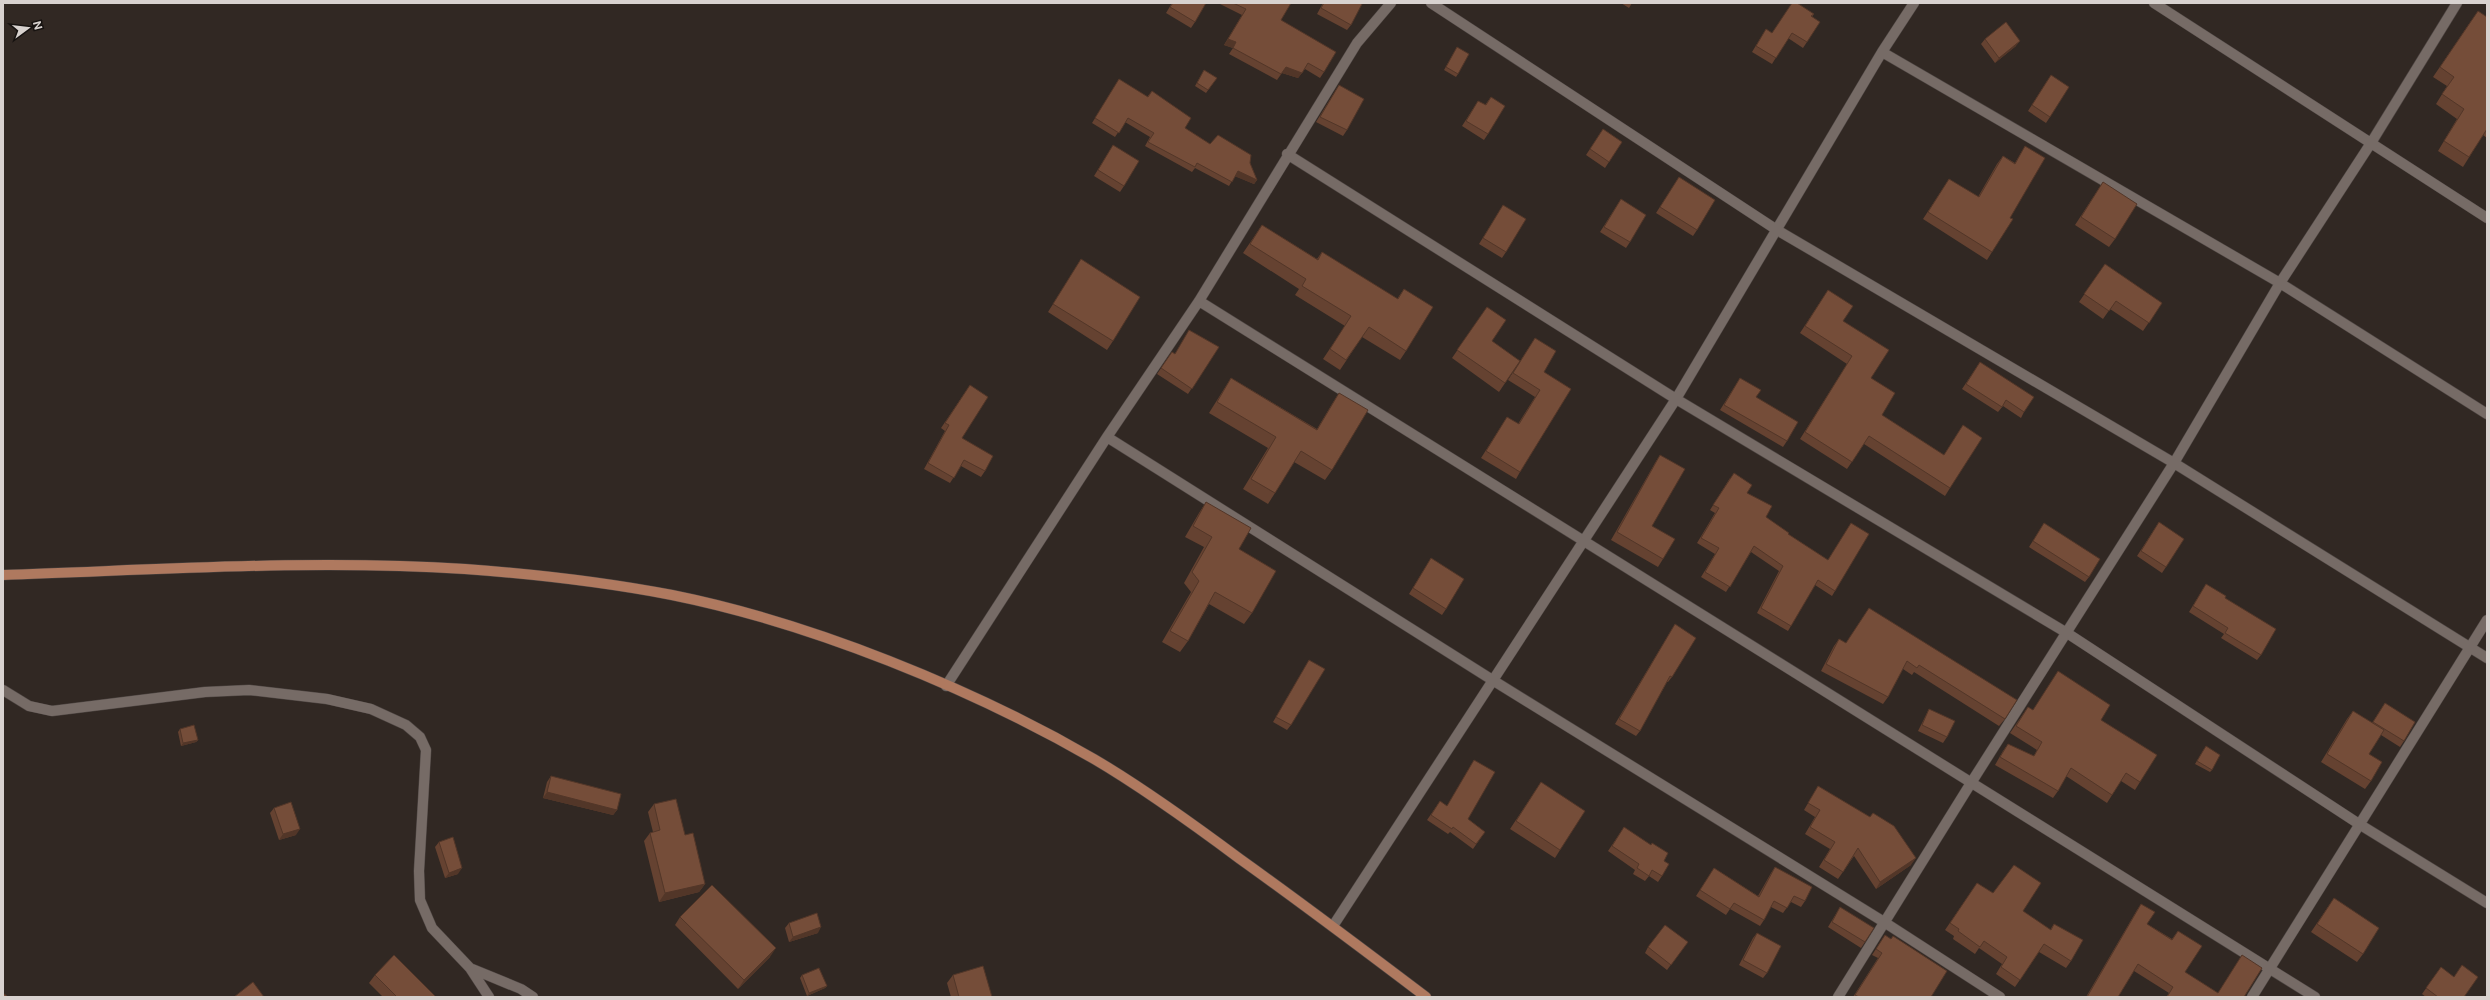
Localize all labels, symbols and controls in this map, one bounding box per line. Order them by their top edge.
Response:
north arrow [8,8,48,48]
text: N [31,20,45,31]

